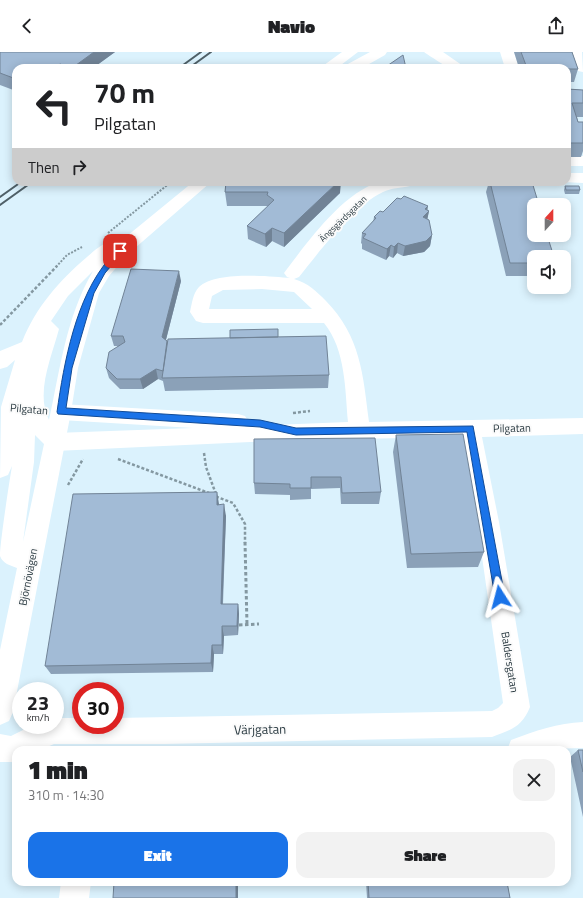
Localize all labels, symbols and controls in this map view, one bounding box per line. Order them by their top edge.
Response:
text: Navio [268,13,315,40]
icon: back [16,15,38,37]
icon: share [545,15,567,37]
text: 70 m [94,71,155,114]
icon: left [28,80,80,132]
text: Pilgatan [94,110,156,137]
text: Then [28,156,60,179]
icon: right [68,156,90,178]
street label: Ängsgärdsgatan [316,192,369,245]
north arrow [527,198,571,242]
map controls [527,198,571,294]
pin [103,234,137,268]
icon: arrive [109,240,131,262]
button: sound [527,250,571,294]
street label: Pilgatan [9,399,49,419]
street label: Pilgatan [493,420,531,436]
street label: Björnövägen [15,547,41,607]
position arrow [479,576,521,618]
street label: Baldersgatan [497,630,523,694]
speed limit sign: 30 [72,682,124,734]
text: 23 [27,687,49,718]
text: km/h [27,710,49,725]
street label: Värjgatan [234,719,286,739]
text: 1 min [28,752,88,788]
button: close [513,759,555,801]
text: 310 m · 14:30 [28,785,104,805]
button: Exit [28,832,288,878]
button: Share [296,832,555,878]

